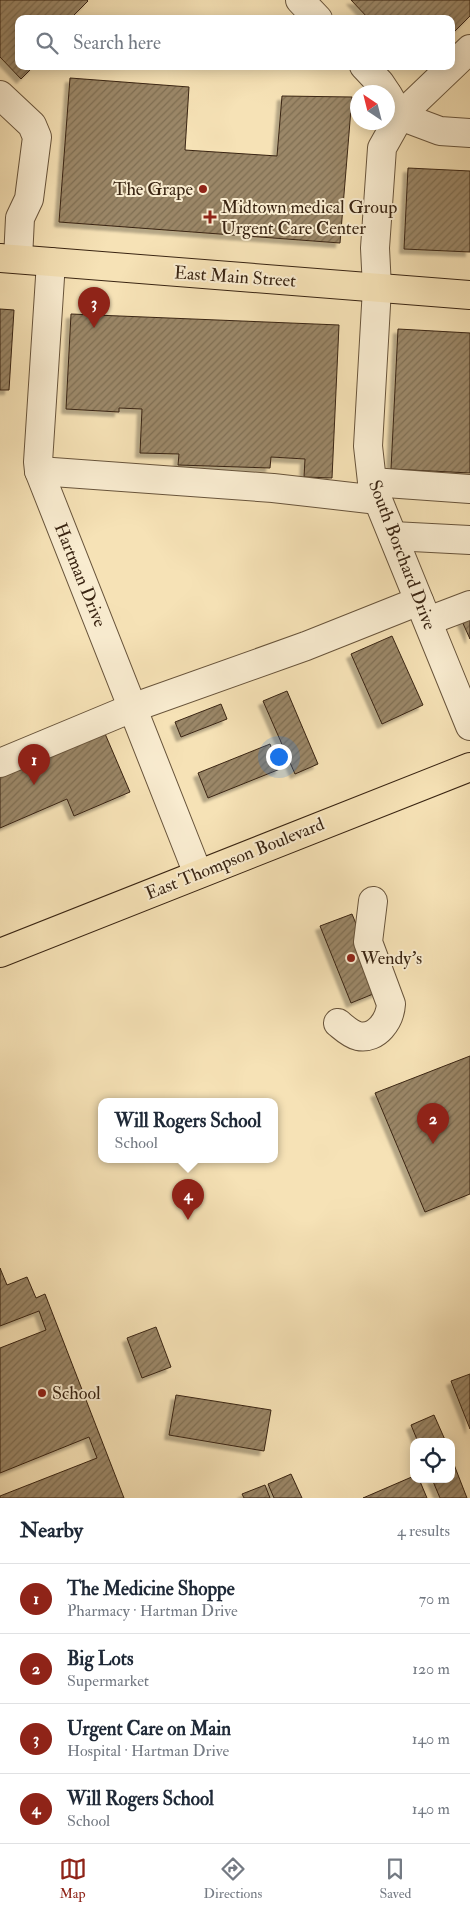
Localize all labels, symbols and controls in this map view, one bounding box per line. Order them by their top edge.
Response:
search box [15,15,455,70]
icon: search [33,29,61,57]
text: Search here [73,31,161,55]
north arrow [350,85,395,130]
place label: The Grape [113,178,193,201]
marker: The Grape [197,183,209,195]
place label: Midtown medical Group Urgent Care Center [221,196,397,240]
marker: Midtown medical Group Urgent Care Center [203,210,217,224]
street label: East Main Street [173,261,297,293]
pin: 3 [78,287,110,328]
street label: South Borchard Drive [363,477,441,634]
street label: Hartman Drive [49,520,112,631]
pin: 1 [18,744,50,785]
your location [266,744,292,770]
street label: East Thompson Boulevard [142,813,328,905]
place label: Wendy's [360,947,422,970]
marker: Wendy's [345,952,357,964]
popup [98,1098,278,1163]
pin: 2 [417,1103,449,1144]
text: Will Rogers School [115,1109,261,1133]
text: School [115,1133,158,1153]
pin: 4 [172,1179,204,1220]
place label: School [52,1382,101,1405]
marker: School [36,1387,48,1399]
map controls [410,1438,455,1483]
button: locate [410,1438,455,1483]
text: Nearby [20,1517,83,1544]
text: 4 results [397,1521,450,1541]
text: The Medicine Shoppe [67,1577,235,1601]
text: 1 [33,1589,39,1609]
text: 70 m [419,1589,450,1609]
text: Pharmacy · Hartman Drive [67,1601,238,1621]
text: Big Lots [67,1647,133,1671]
text: 2 [32,1659,40,1679]
text: 120 m [412,1659,450,1679]
text: Supermarket [67,1671,149,1691]
text: Urgent Care on Main [67,1717,231,1741]
text: 3 [33,1729,39,1749]
text: 140 m [412,1729,450,1749]
text: Hospital · Hartman Drive [67,1741,229,1761]
text: Will Rogers School [67,1787,214,1811]
text: 4 [32,1799,40,1819]
text: 140 m [412,1799,450,1819]
text: School [67,1811,110,1831]
tab: Map [59,1855,87,1902]
tab: Directions [204,1855,262,1902]
tab: Saved [379,1855,411,1902]

